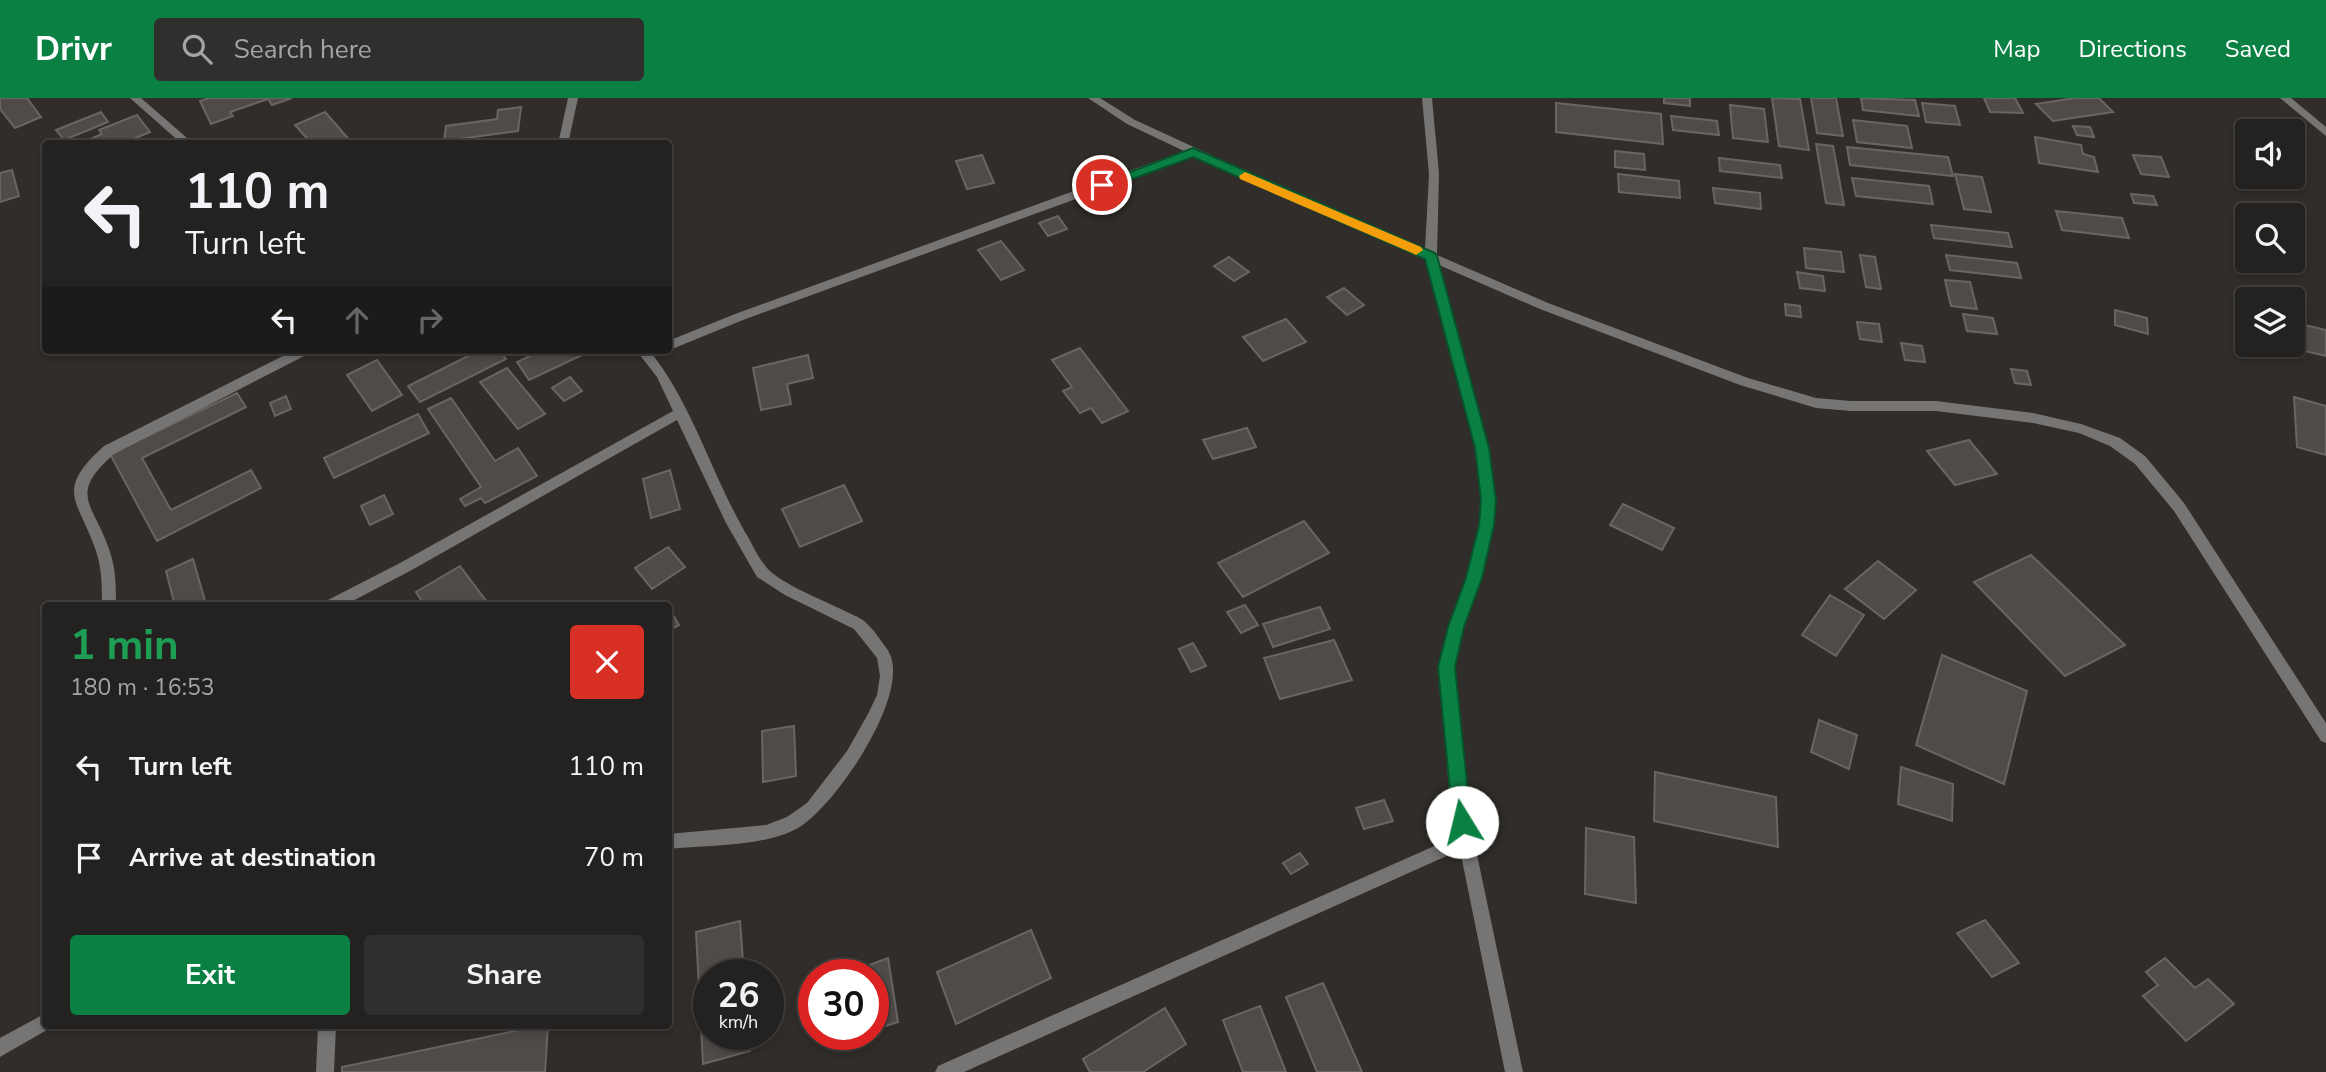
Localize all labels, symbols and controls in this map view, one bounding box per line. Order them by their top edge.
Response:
search box [154,18,644,81]
text: Drivr [35,27,112,72]
icon: search [178,30,216,68]
text: Search here [234,32,372,67]
text: Map [1993,33,2040,65]
text: Directions [2078,33,2187,65]
text: Saved [2225,33,2291,65]
map controls [2235,119,2305,357]
button: sound [2235,119,2305,189]
pin [1072,155,1132,215]
text: 110 m [185,158,329,225]
icon: arrive [1083,166,1121,204]
icon: left [70,168,161,259]
button: search [2235,203,2305,273]
text: Turn left [185,222,305,265]
button: layers [2235,287,2305,357]
icon: left [265,301,303,339]
icon: ahead [338,301,376,339]
icon: right [411,301,449,339]
text: 1 min [70,617,179,674]
button: close [570,625,644,699]
text: 180 m · 16:53 [70,672,215,703]
icon: left [70,748,108,786]
text: Turn left [129,749,232,784]
text: 110 m [568,749,644,784]
position arrow [1425,785,1499,859]
icon: arrive [70,839,108,877]
text: Arrive at destination [129,840,376,875]
text: 70 m [584,840,644,875]
button: Exit [70,935,350,1015]
button: Share [364,935,644,1015]
speed limit sign: 30 [798,959,889,1050]
text: 26 [717,972,760,1019]
text: km/h [719,1010,758,1034]

